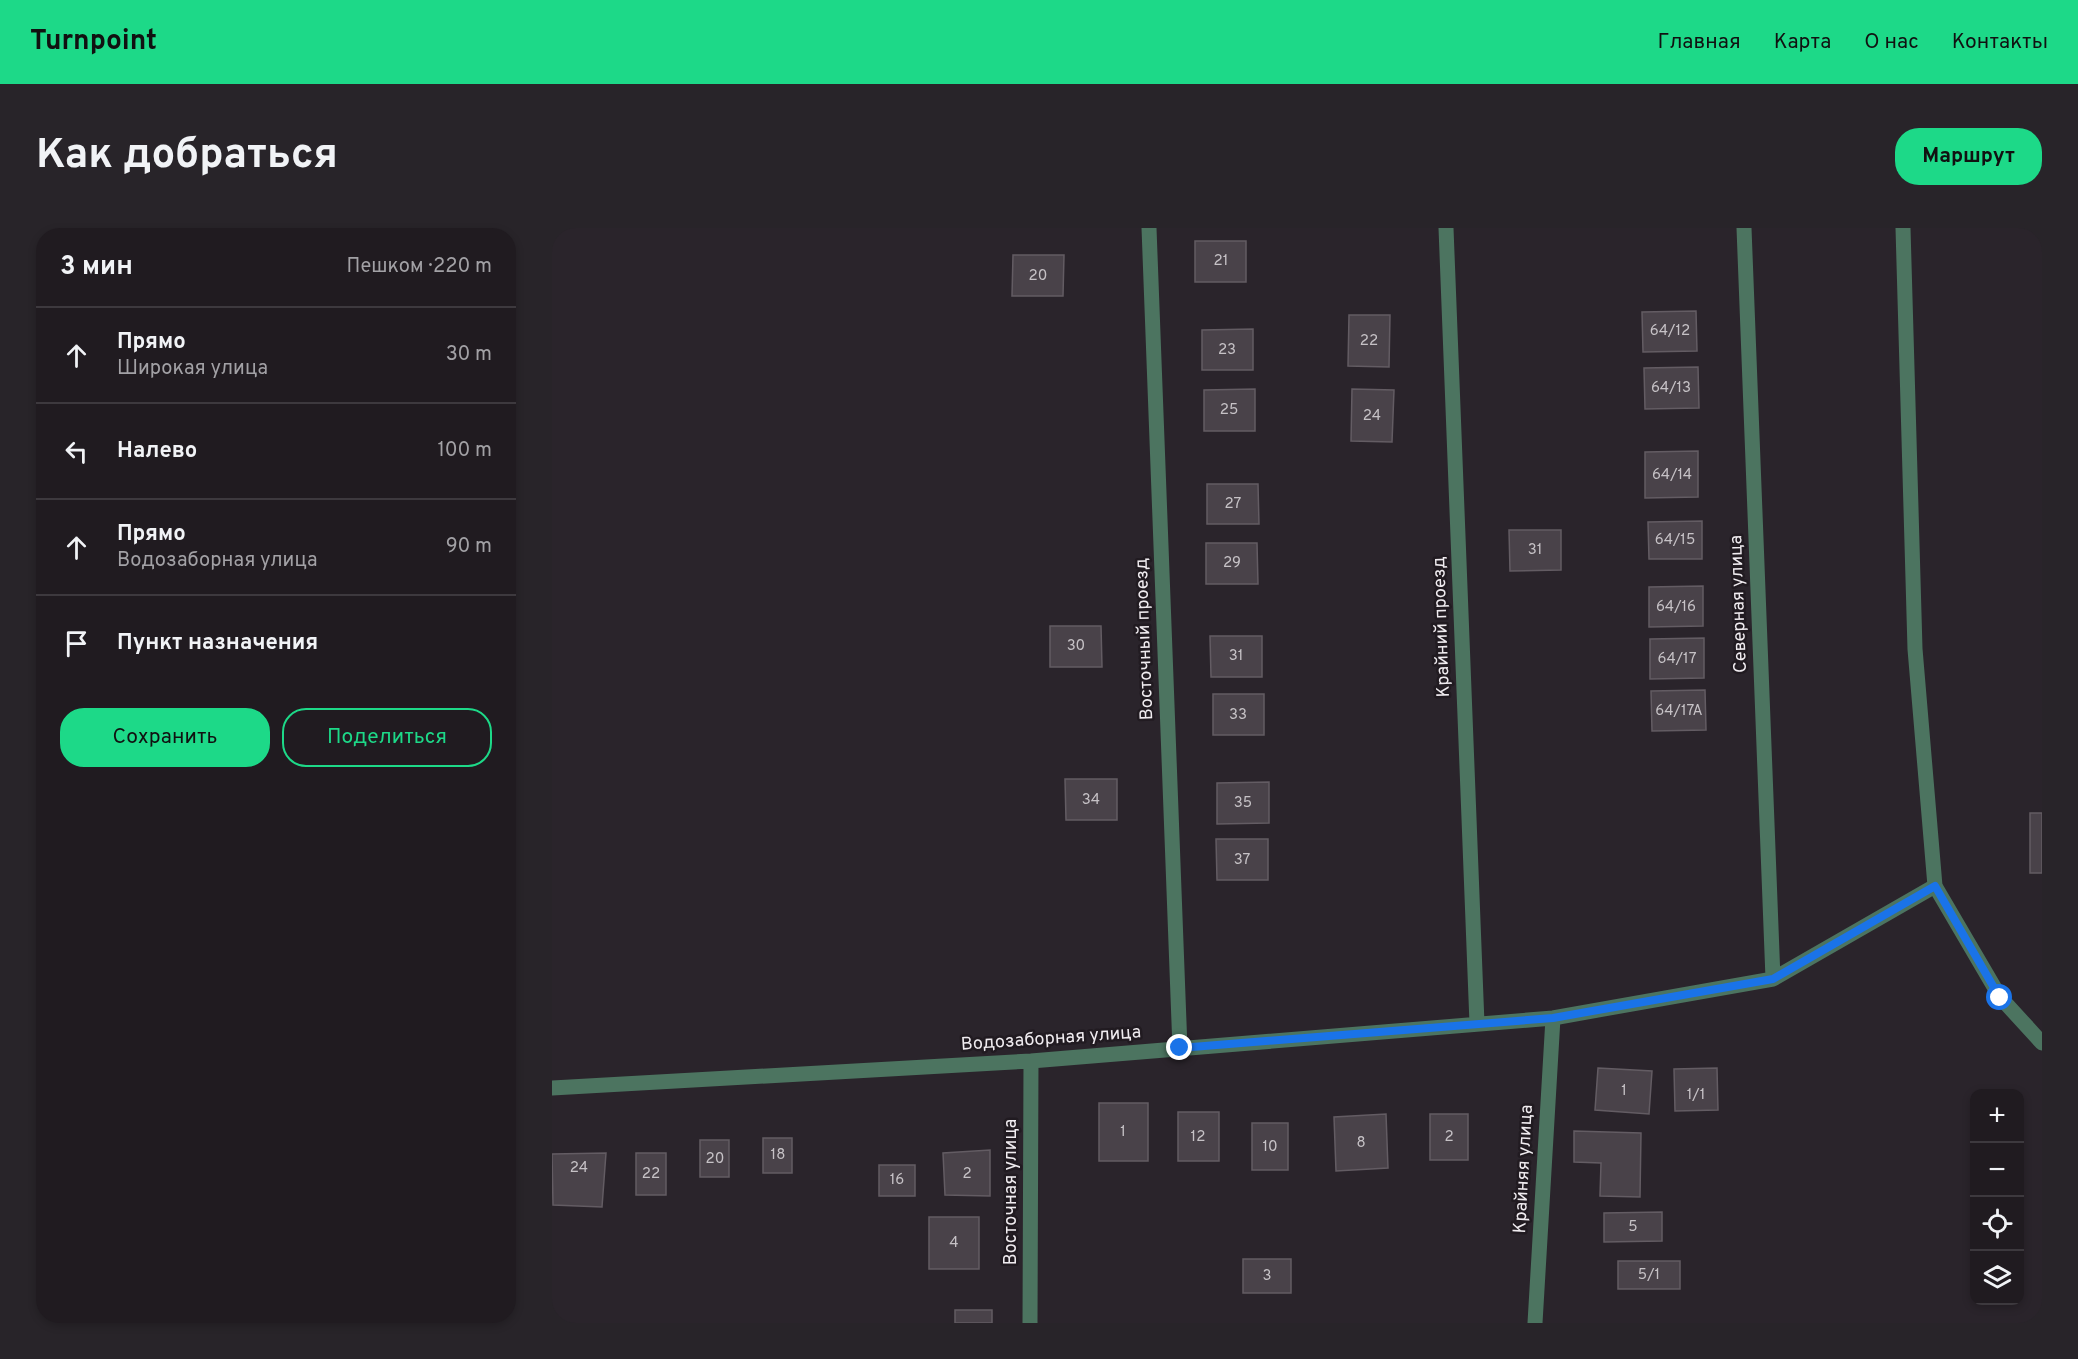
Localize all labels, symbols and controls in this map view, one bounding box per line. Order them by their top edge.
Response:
text: Turnpoint [30,24,157,60]
text: Главная [1657,29,1741,56]
text: Карта [1774,29,1831,56]
text: О нас [1864,29,1919,56]
text: Контакты [1952,29,2048,56]
button: Маршрут [1895,128,2042,185]
text: Как добраться [36,130,338,183]
text: 3 мин [60,251,133,284]
house number: 21 [1214,252,1228,271]
text: Пешком · 220 m [347,254,492,280]
house number: 20 [1029,267,1047,286]
house number: 64/12 [1650,322,1690,341]
text: Прямо [117,329,186,356]
house number: 22 [1360,332,1378,351]
icon: ahead [60,339,93,372]
house number: 23 [1218,341,1236,360]
text: 30 m [446,342,492,368]
text: Широкая улица [117,356,268,382]
house number: 64/13 [1651,379,1691,398]
house number: 25 [1220,401,1238,420]
house number: 24 [1363,407,1381,426]
icon: left [60,435,93,468]
text: Налево [117,438,197,465]
text: 100 m [437,438,492,464]
house number: 64/14 [1652,466,1692,485]
house number: 27 [1225,495,1242,514]
text: Прямо [117,521,186,548]
icon: ahead [60,531,93,564]
house number: 64/15 [1655,531,1695,550]
text: 90 m [446,534,492,560]
street label: Северная улица [1725,535,1753,673]
house number: 31 [1528,541,1542,560]
text: Водозаборная улица [117,548,318,574]
house number: 29 [1223,554,1241,573]
street label: Крайний проезд [1428,556,1456,698]
street label: Восточный проезд [1131,557,1159,721]
house number: 64/16 [1656,598,1696,617]
icon: arrive [60,627,93,660]
text: Пункт назначения [117,630,318,657]
house number: 30 [1067,637,1085,656]
house number: 31 [1229,647,1243,666]
house number: 64/17 [1658,650,1697,669]
house number: 64/17А [1655,702,1703,721]
house number: 33 [1229,706,1247,725]
button: Сохранить [60,708,270,767]
button: Поделиться [282,708,492,767]
house number: 34 [1082,791,1100,810]
house number: 35 [1234,794,1252,813]
house number: 37 [1234,851,1251,870]
route start [1986,984,2012,1010]
street label: Водозаборная улица [960,1021,1142,1057]
route end [1166,1034,1192,1060]
house number: 1 [1621,1082,1627,1101]
house number: 1/1 [1687,1086,1705,1105]
map controls [1970,1089,2024,1305]
button: + [1970,1089,2024,1143]
street label: Крайняя улица [1509,1104,1539,1234]
street label: Восточная улица [1000,1119,1023,1265]
house number: 1 [1120,1123,1126,1142]
house number: 12 [1191,1128,1205,1147]
house number: 2 [1444,1128,1454,1147]
house number: 8 [1356,1134,1366,1153]
house number: 10 [1262,1138,1278,1157]
button: − [1970,1143,2024,1197]
house number: 18 [771,1146,785,1165]
house number: 20 [706,1150,724,1169]
house number: 24 [570,1159,588,1178]
house number: 22 [642,1165,660,1184]
house number: 2 [962,1165,972,1184]
house number: 16 [890,1171,904,1190]
button: locate [1970,1197,2024,1251]
house number: 5 [1628,1218,1638,1237]
house number: 4 [949,1234,959,1253]
button: layers [1970,1251,2024,1305]
house number: 5/1 [1638,1266,1660,1285]
house number: 3 [1262,1267,1272,1286]

